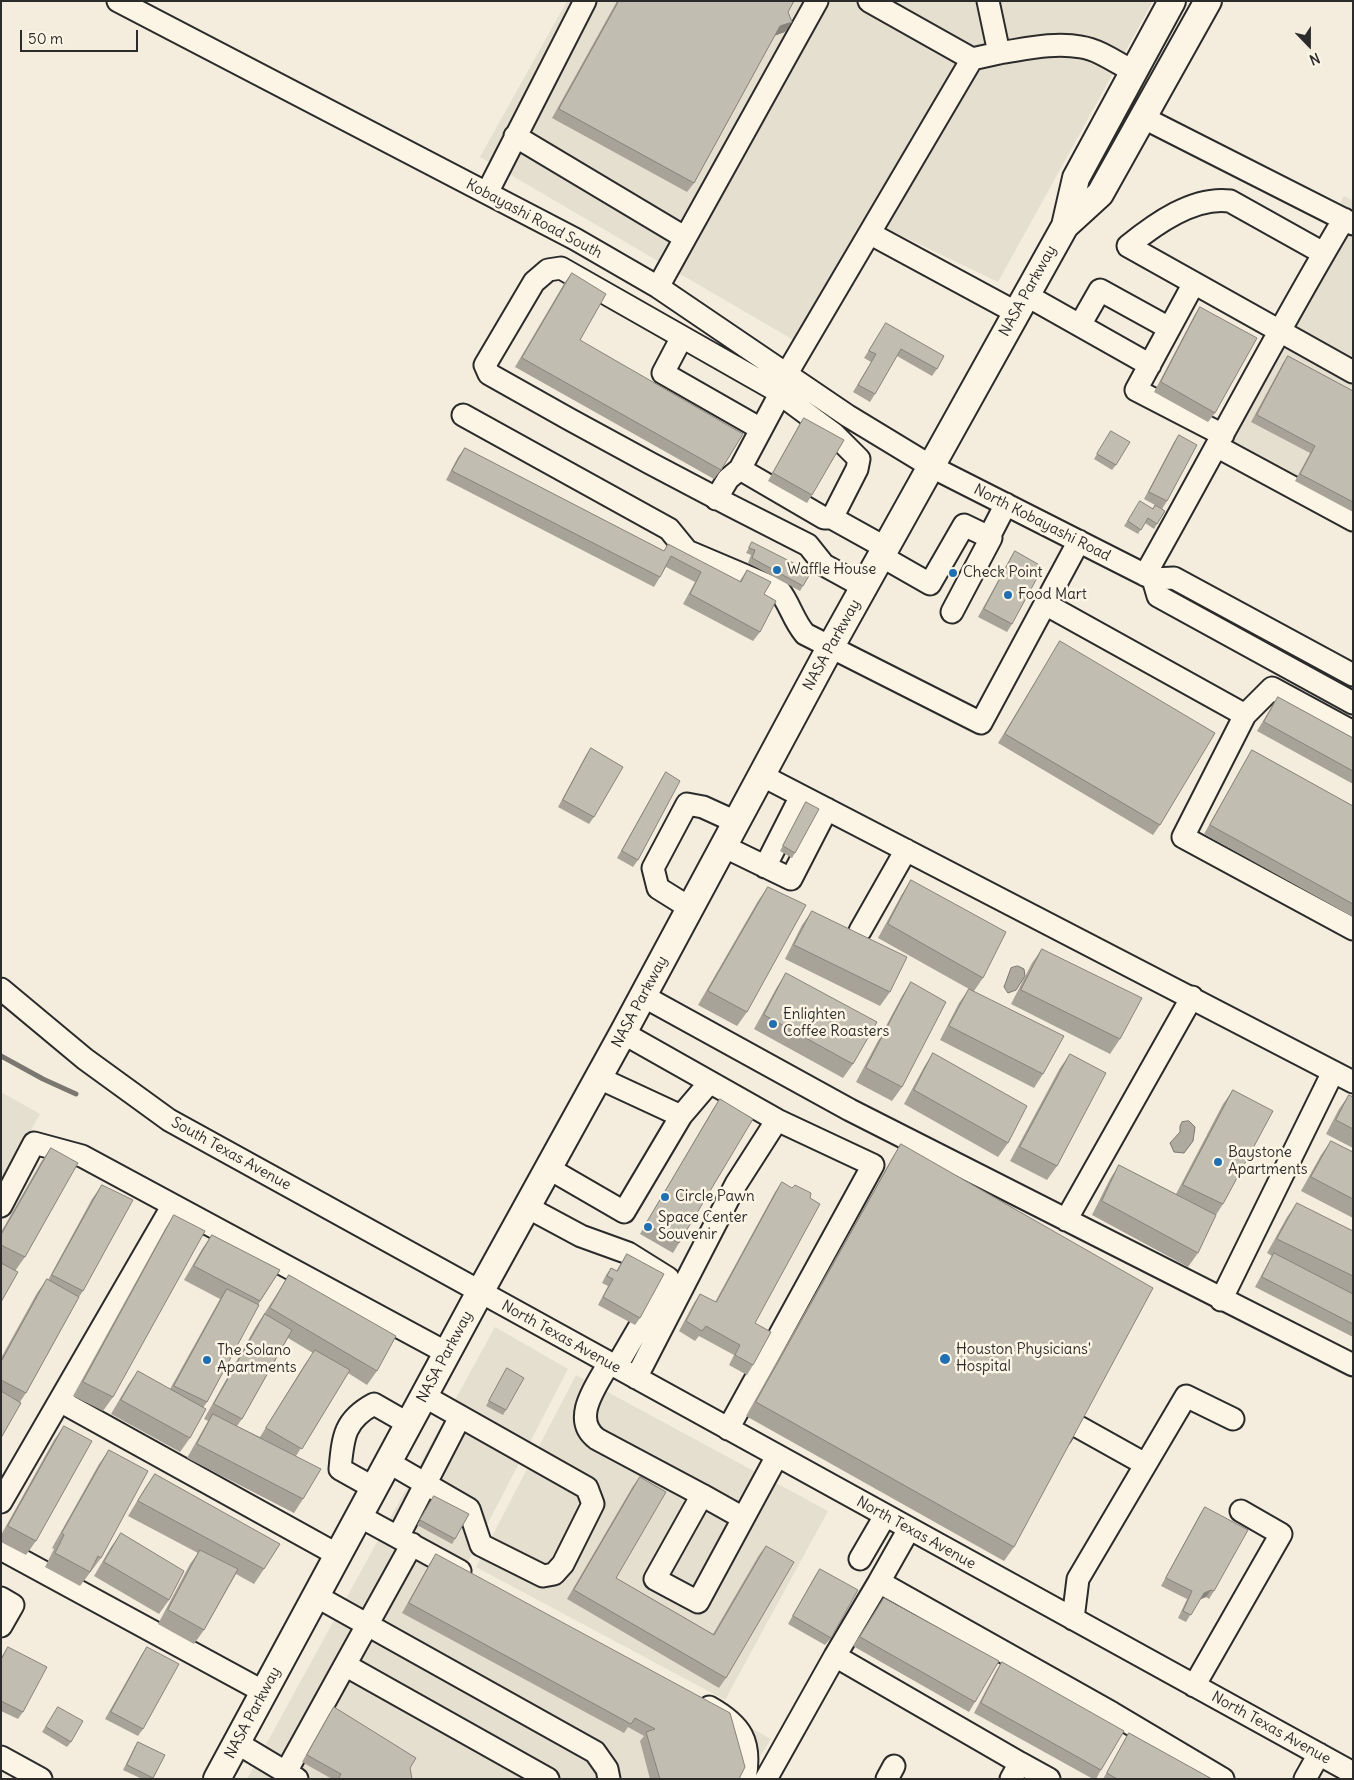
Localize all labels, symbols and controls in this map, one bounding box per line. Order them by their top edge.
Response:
scale bar [22,20,140,52]
north arrow [1284,20,1334,70]
text: 50 m [28,29,63,48]
text: N [1307,49,1322,69]
street label: Kobayashi Road South [463,175,605,263]
street label: NASA Parkway [996,242,1060,340]
street label: North Kobayashi Road [971,481,1113,565]
place label: Waffle House [787,561,876,579]
marker: Waffle House [771,564,783,576]
place label: Check Point [963,564,1043,582]
marker: Check Point [947,567,959,579]
place label: Food Mart [1018,586,1087,604]
marker: Food Mart [1002,589,1014,601]
street label: NASA Parkway [800,596,864,694]
street label: NASA Parkway [608,953,672,1051]
place label: Enlighten Coffee Roasters [783,1006,889,1041]
marker: Enlighten Coffee Roasters [767,1018,779,1030]
street label: South Texas Avenue [168,1114,294,1194]
place label: Baystone Apartments [1228,1144,1308,1179]
marker: Baystone Apartments [1212,1156,1224,1168]
place label: Circle Pawn [675,1188,755,1206]
marker: Circle Pawn [659,1191,671,1203]
place label: Space Center Souvenir [658,1209,748,1244]
marker: Space Center Souvenir [642,1221,654,1233]
street label: North Texas Avenue [498,1297,624,1377]
street label: NASA Parkway [413,1308,477,1406]
place label: Houston Physicians' Hospital [956,1341,1091,1376]
place label: The Solano Apartments [217,1342,297,1377]
marker: Houston Physicians' Hospital [938,1352,952,1366]
marker: The Solano Apartments [201,1354,213,1366]
street label: North Texas Avenue [853,1493,979,1573]
street label: NASA Parkway [221,1664,285,1762]
street label: North Texas Avenue [1208,1688,1334,1768]

